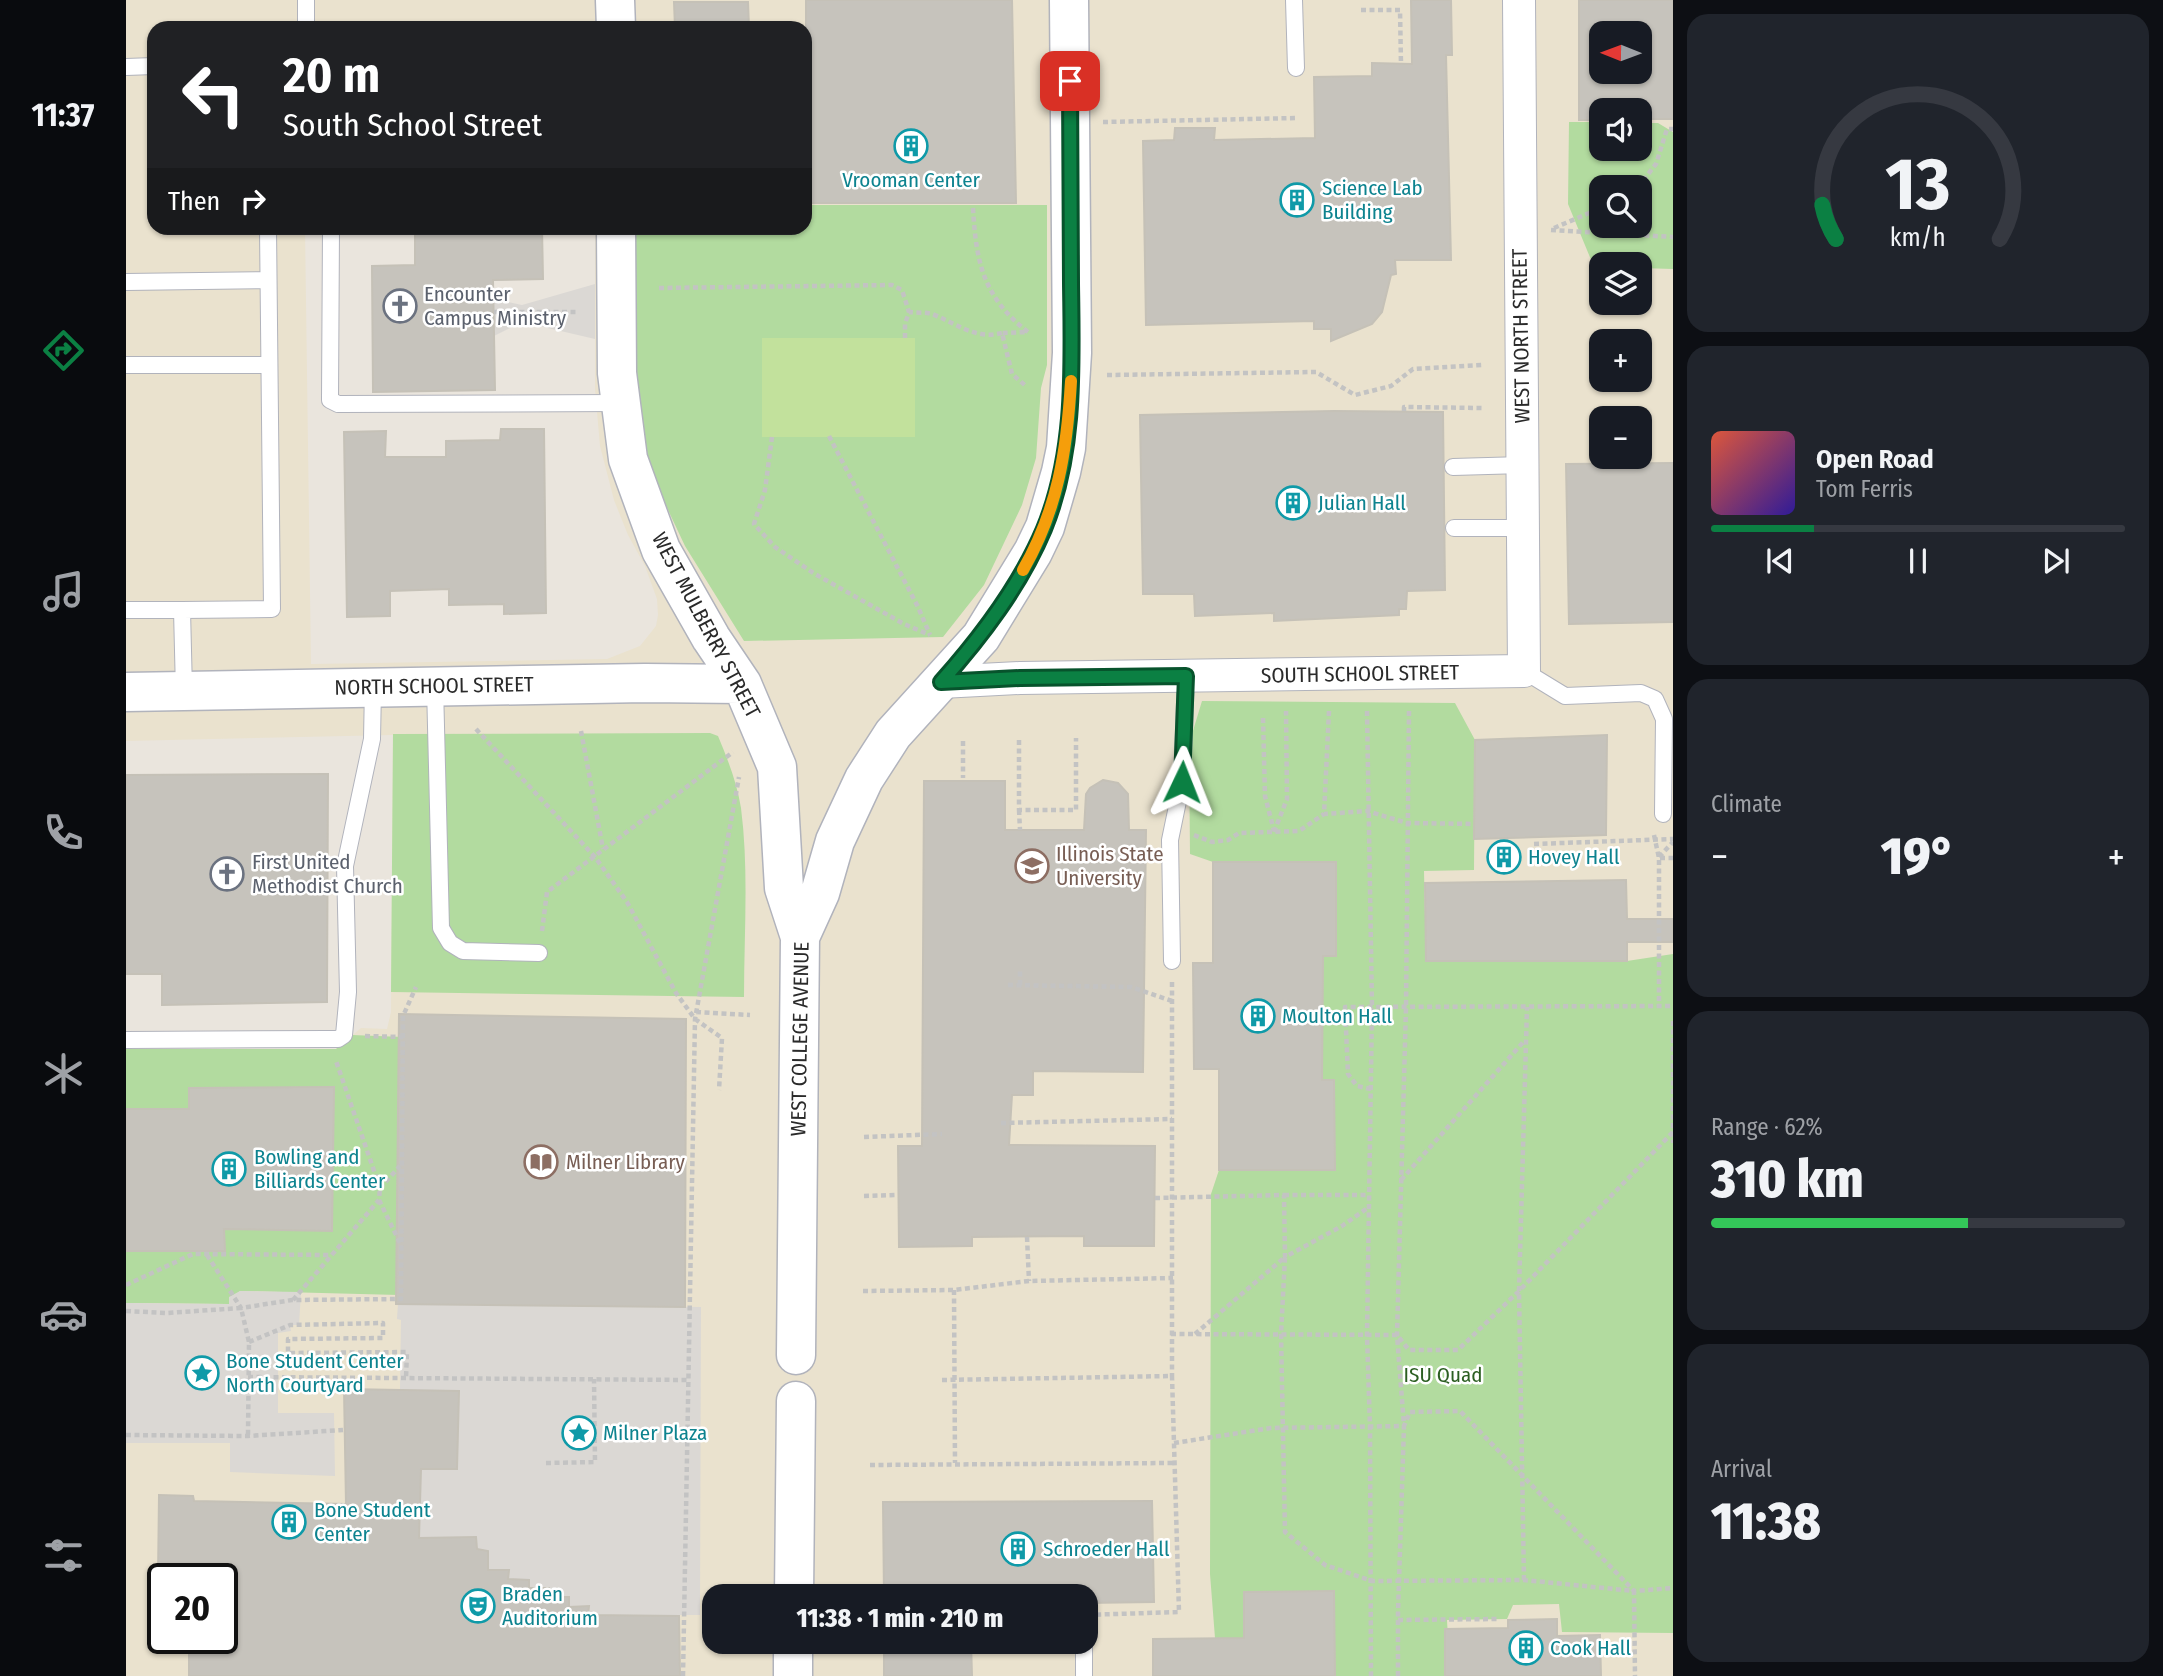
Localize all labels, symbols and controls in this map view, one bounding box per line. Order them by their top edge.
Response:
north arrow [1589,21,1652,84]
map controls [1589,21,1652,469]
text: 20 m [283,46,380,105]
icon: left [168,49,259,140]
pin [1040,51,1100,111]
icon: arrive [1051,62,1089,100]
text: 11:37 [32,96,94,134]
button: sound [1589,98,1652,161]
text: South School Street [283,106,542,144]
building icon: Vrooman Center [892,127,930,165]
text: 13 [1885,142,1951,229]
place label: Vrooman Center [842,167,981,193]
place label: Science Lab Building [1322,175,1423,225]
button: search [1589,175,1652,238]
building icon: Science Lab Building [1278,181,1316,219]
icon: right [234,182,272,220]
text: Then [168,186,220,217]
text: km/h [1890,223,1946,253]
street label: WEST NORTH STREET [1506,248,1536,424]
button: layers [1589,252,1652,315]
place label: Encounter Campus Ministry [424,281,567,331]
church icon: Encounter Campus Ministry [381,287,419,325]
icon: directions [39,326,88,375]
button: + [1589,329,1652,392]
button: − [1589,406,1652,469]
text: Open Road [1816,444,1934,475]
text: Tom Ferris [1816,475,1913,503]
building icon: Julian Hall [1274,484,1312,522]
place label: Julian Hall [1318,490,1406,516]
street label: WEST MULBERRY STREET [646,528,766,722]
icon: previous [1761,542,1799,580]
icon: pause [1899,542,1937,580]
icon: next [2037,542,2075,580]
icon: music [39,567,88,616]
street label: SOUTH SCHOOL STREET [1261,659,1460,689]
street label: NORTH SCHOOL STREET [334,671,534,701]
position arrow [1145,745,1219,819]
text: Climate [1711,790,1782,818]
icon: phone [39,808,88,857]
text: 19° [1881,825,1955,888]
text: − [1711,834,1728,880]
text: + [2108,834,2125,880]
building icon: Hovey Hall [1485,838,1523,876]
place label: Illinois State University [1056,841,1164,891]
place label: Hovey Hall [1528,844,1620,870]
school or university icon: Illinois State University [1013,847,1051,885]
place label: First United Methodist Church [252,849,403,899]
church icon: First United Methodist Church [208,855,246,893]
street label: WEST COLLEGE AVENUE [785,941,815,1137]
building icon: Moulton Hall [1239,997,1277,1035]
place label: Moulton Hall [1282,1003,1392,1029]
icon: climate [39,1049,88,1098]
text: Range · 62% [1711,1113,1823,1141]
library icon: Milner Library [522,1143,560,1181]
place label: Bowling and Billiards Center [254,1144,386,1194]
text: 310 km [1711,1148,1863,1211]
place label: Milner Library [566,1149,686,1175]
building icon: Bowling and Billiards Center [210,1150,248,1188]
icon: car [39,1290,88,1339]
place label: Bone Student Center North Courtyard [226,1348,404,1398]
place icon: Bone Student Center North Courtyard [183,1354,221,1392]
park label: ISU Quad [1404,1362,1482,1388]
place icon: Milner Plaza [560,1414,598,1452]
place label: Milner Plaza [603,1420,707,1446]
text: Arrival [1711,1455,1772,1483]
text: 11:38 [1711,1490,1821,1553]
place label: Bone Student Center [314,1497,431,1547]
building icon: Bone Student Center [270,1503,308,1541]
building icon: Schroeder Hall [999,1530,1037,1568]
icon: filters [39,1531,88,1580]
place label: Schroeder Hall [1043,1536,1170,1562]
speed limit sign: 20 [147,1563,238,1654]
place label: Braden Auditorium [502,1581,598,1631]
theatre icon: Braden Auditorium [459,1587,497,1625]
text: 11:38 · 1 min · 210 m [797,1603,1003,1634]
building icon: Cook Hall [1507,1629,1545,1667]
place label: Cook Hall [1550,1635,1631,1661]

